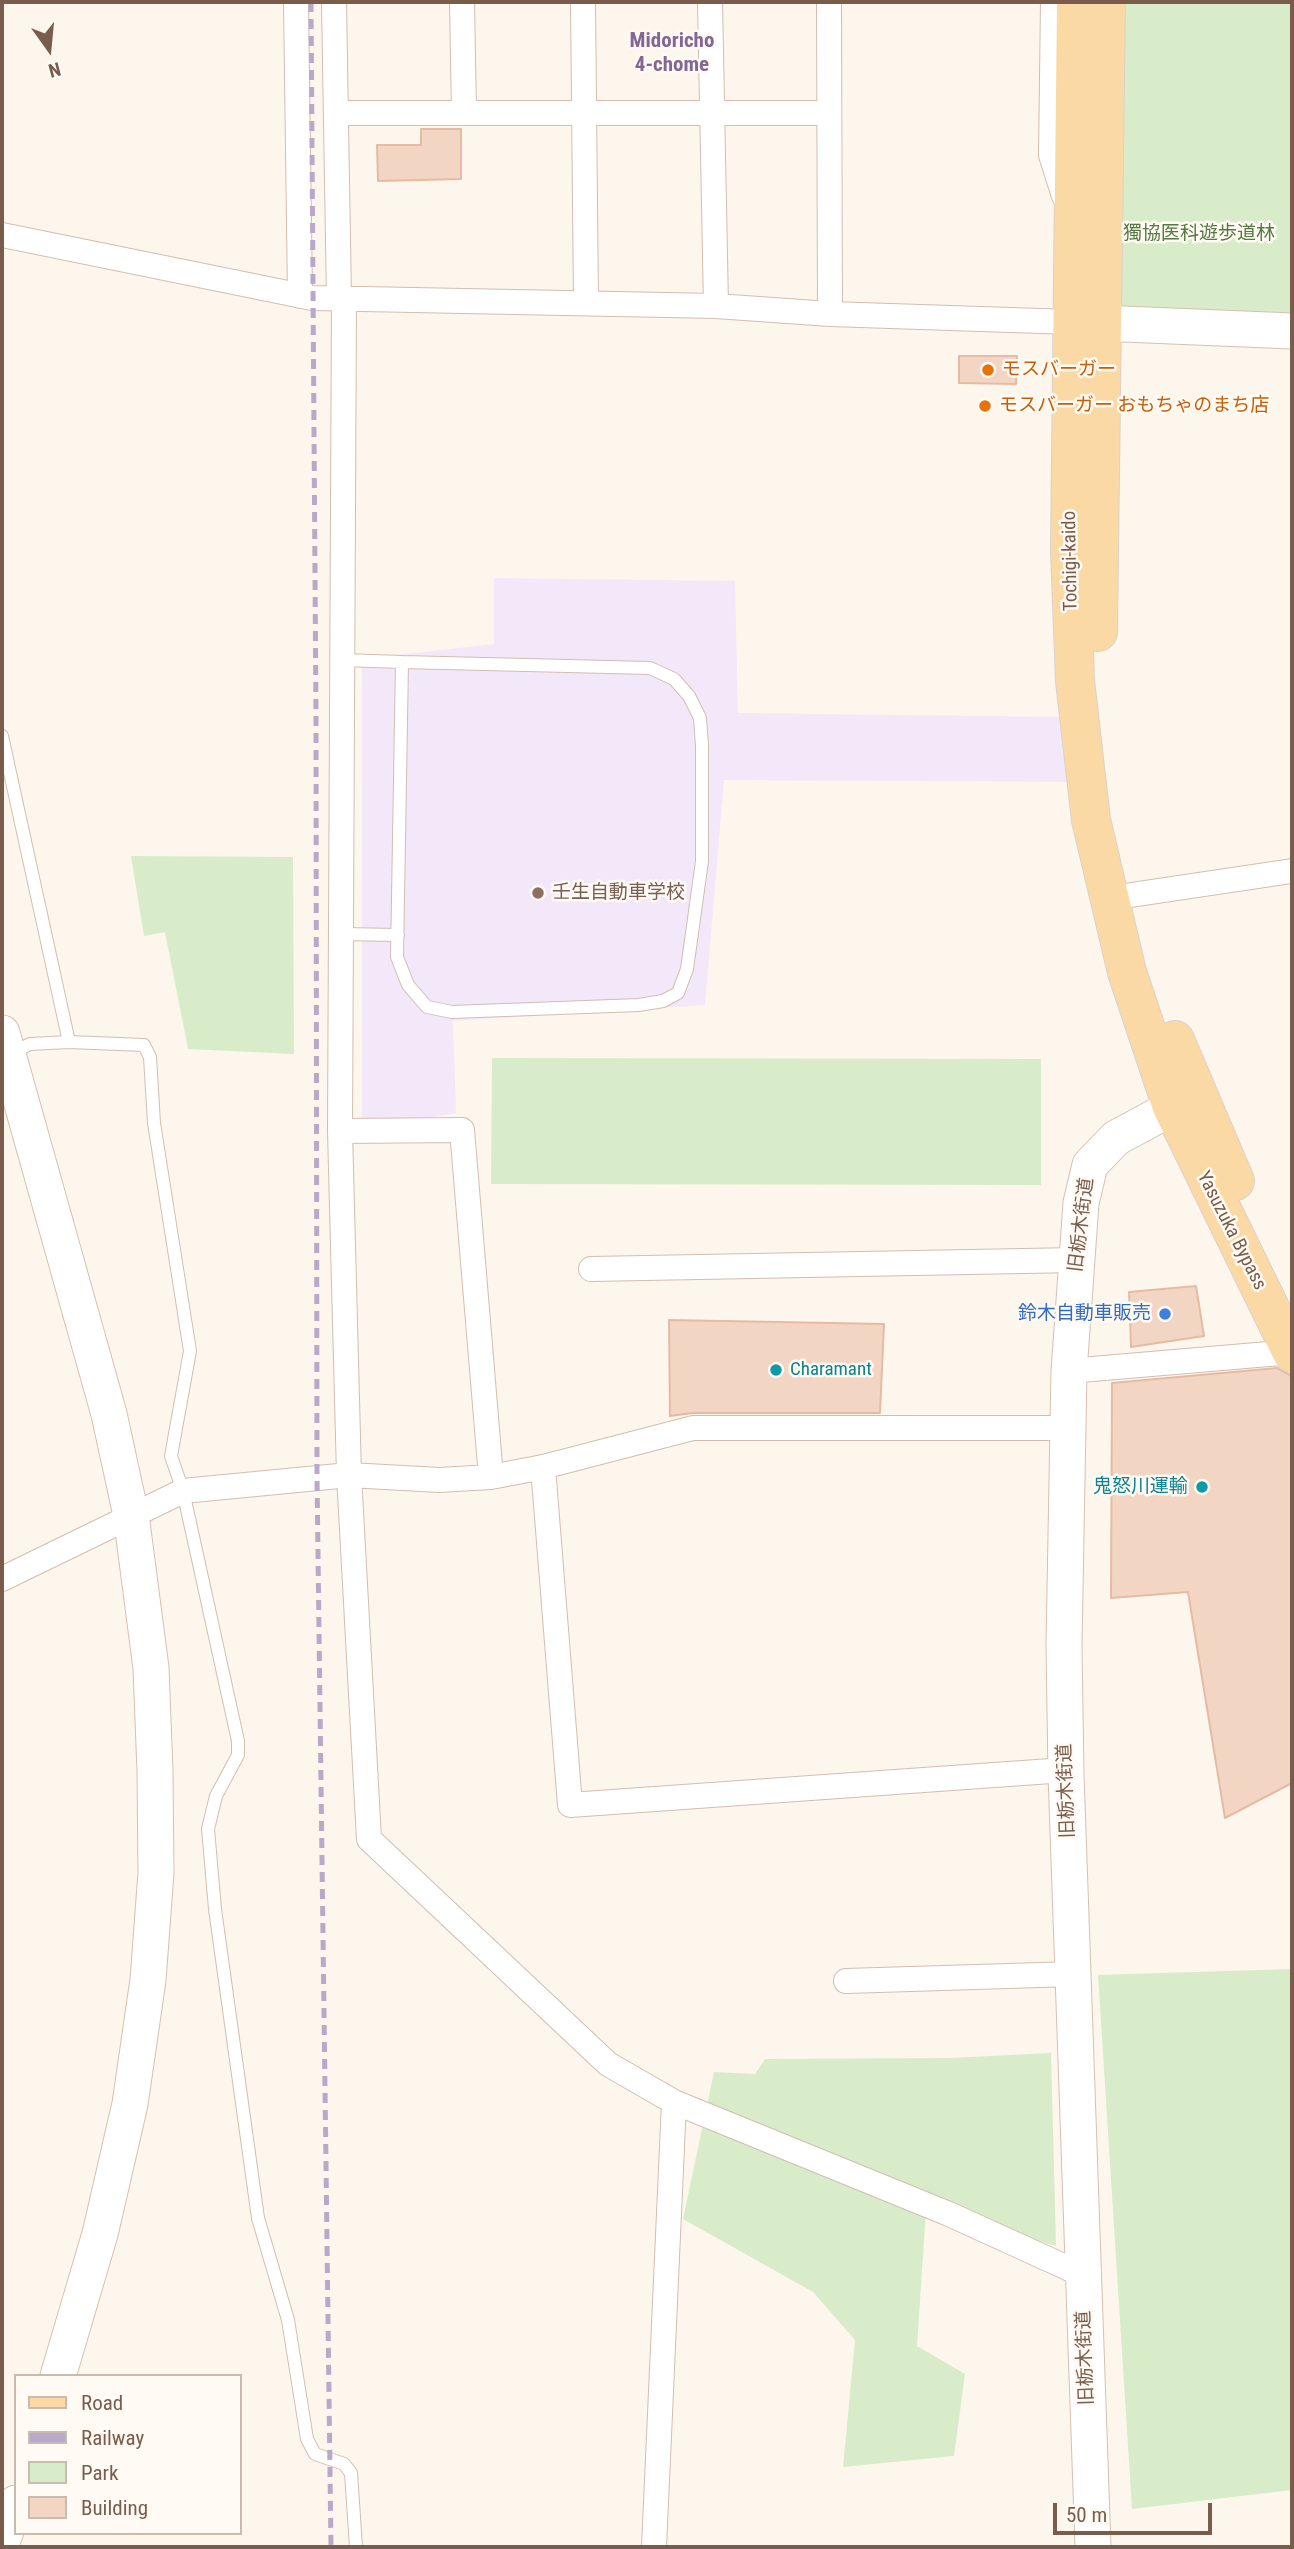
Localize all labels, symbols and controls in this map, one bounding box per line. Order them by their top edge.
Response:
north arrow [14,14,84,84]
district label: Midoricho 4-chome [630,29,714,79]
text: N [46,57,63,82]
park label: 獨協医科遊歩道林 [1123,223,1275,245]
place label: モスバーガー [1002,359,1116,381]
marker: モスバーガー [980,362,996,378]
place label: モスバーガー おもちゃのまち店 [999,395,1269,417]
marker: モスバーガー おもちゃのまち店 [977,398,993,414]
street label: Tochigi-kaido [1059,511,1083,611]
place label: 壬生自動車学校 [552,882,685,904]
marker: 壬生自動車学校 [530,885,546,901]
street label: Yasuzuka Bypass [1191,1168,1271,1294]
street label: 旧栃木街道 [1065,1176,1099,1274]
place label: 鈴木自動車販売 [1018,1303,1151,1325]
marker: 鈴木自動車販売 [1157,1306,1173,1322]
place label: Charamant [790,1359,872,1381]
marker: Charamant [768,1362,784,1378]
place label: 鬼怒川運輸 [1093,1476,1188,1498]
marker: 鬼怒川運輸 [1194,1479,1210,1495]
street label: 旧栃木街道 [1054,1743,1080,1839]
street label: 旧栃木街道 [1073,2310,1099,2406]
legend [14,2374,242,2535]
text: Road [81,2391,123,2415]
text: Railway [81,2426,144,2450]
text: Park [81,2461,118,2485]
scale bar [1056,2490,1215,2534]
text: Building [81,2496,148,2520]
text: 50 m [1066,2503,1107,2527]

